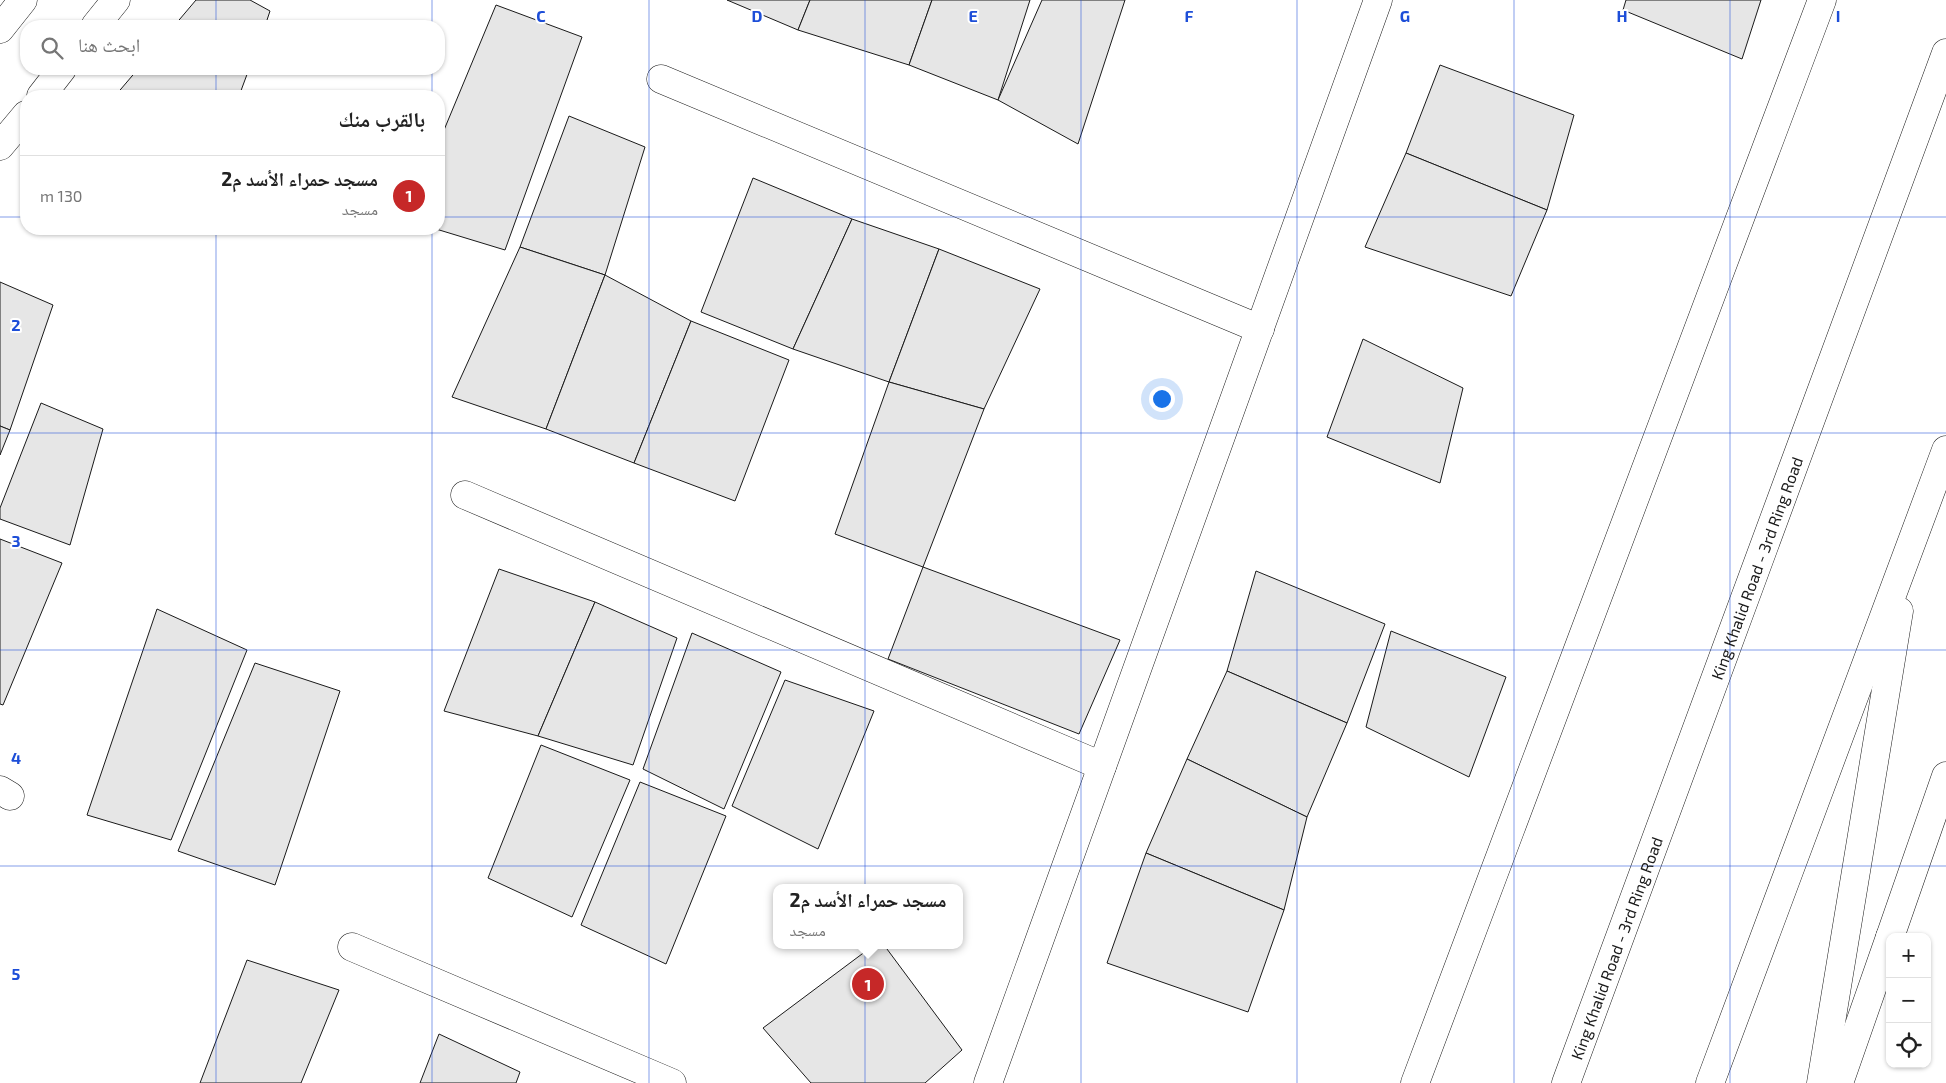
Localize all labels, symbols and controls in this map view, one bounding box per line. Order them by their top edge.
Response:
text: C [536,6,546,25]
text: D [752,6,763,25]
text: E [968,6,978,25]
text: F [1185,6,1194,25]
text: G [1400,6,1410,25]
text: H [1616,6,1628,25]
text: I [1836,6,1840,25]
search box [20,20,445,75]
text: ابحث هنا [78,33,140,56]
icon: search [38,34,66,62]
text: بالقرب منك [339,106,425,131]
text: مسجد حمراء الأسد م2 [221,167,378,190]
text: 130 m [40,186,83,205]
text: 1 [406,186,412,205]
text: مسجد [342,199,378,218]
text: 2 [11,315,21,334]
your location [1149,386,1175,412]
street label: King Khalid Road - 3rd Ring Road [1706,454,1806,682]
text: 3 [11,531,21,550]
text: 4 [11,748,21,767]
street label: King Khalid Road - 3rd Ring Road [1566,834,1666,1062]
popup [773,884,963,949]
text: مسجد حمراء الأسد م2 [790,888,946,911]
text: مسجد [790,920,826,939]
map controls [1886,933,1931,1068]
button: + [1886,933,1931,978]
text: 5 [12,964,21,983]
pin: 1 [852,965,884,1003]
button: − [1886,978,1931,1023]
button: locate [1886,1023,1931,1068]

